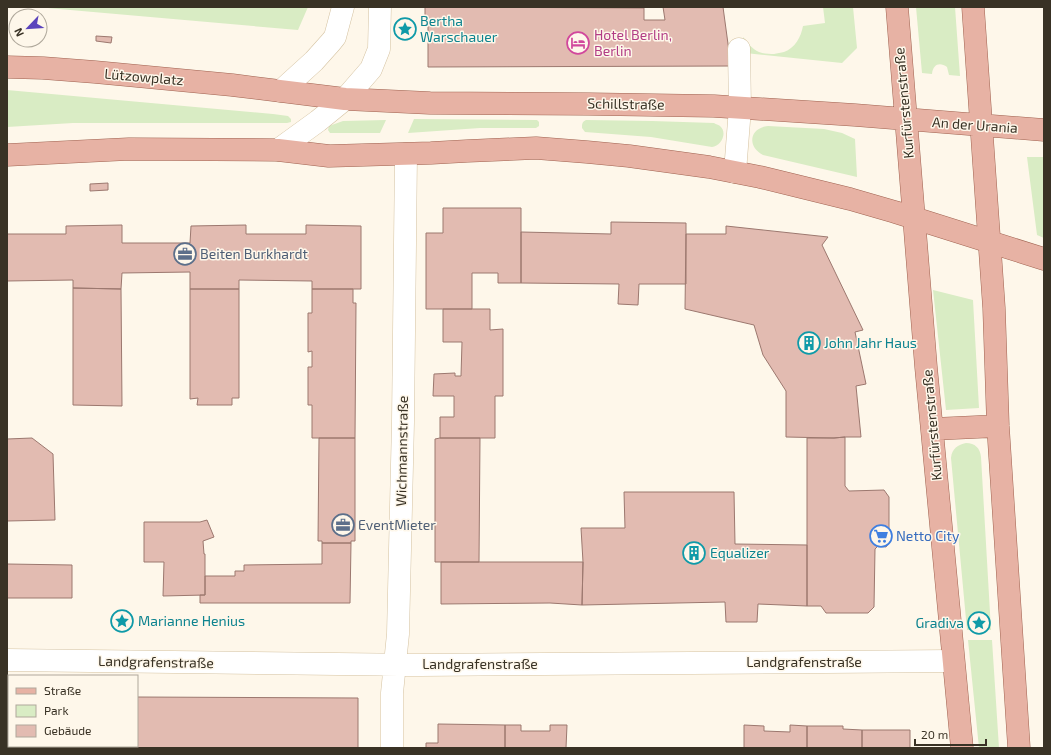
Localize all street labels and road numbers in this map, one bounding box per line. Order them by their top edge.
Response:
street label: Kurfürstenstraße [890,47,917,159]
street label: Lützowplatz [104,65,184,88]
street label: Schillstraße [587,94,665,113]
street label: An der Urania [932,113,1018,136]
street label: Kurfürstenstraße [918,369,945,481]
street label: Wichmannstraße [392,396,411,506]
street label: Landgrafenstraße [98,652,214,671]
street label: Landgrafenstraße [746,653,862,670]
street label: Landgrafenstraße [422,655,538,672]

